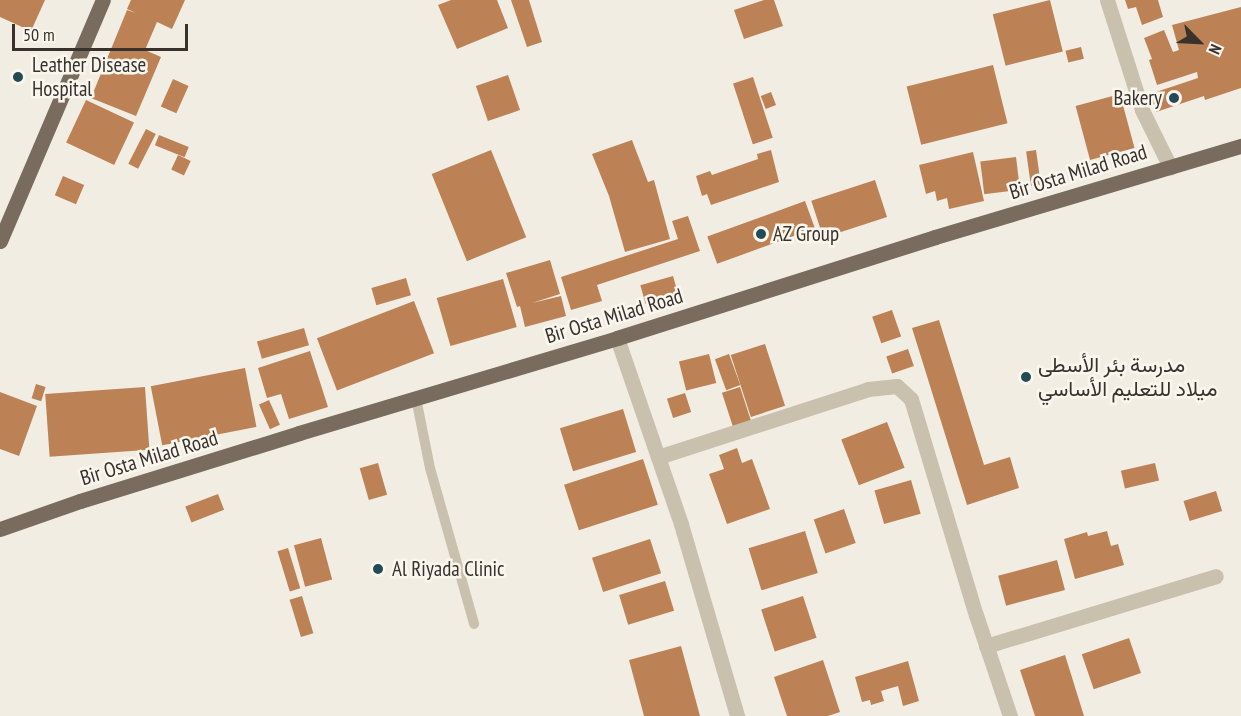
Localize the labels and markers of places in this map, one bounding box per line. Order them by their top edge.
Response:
place label: Leather Disease Hospital [32,52,146,102]
marker: Leather Disease Hospital [9,68,27,86]
place label: Bakery [1113,85,1162,111]
marker: Bakery [1167,91,1181,105]
place label: AZ Group [773,221,840,247]
marker: AZ Group [754,227,768,241]
place label: مدرسة بئر الأسطى ميلاد للتعليم الأساسي [1038,352,1217,402]
marker: مدرسة بئر الأسطى ميلاد للتعليم الأساسي [1019,370,1033,384]
place label: Al Riyada Clinic [392,556,504,582]
marker: Al Riyada Clinic [369,560,387,578]

